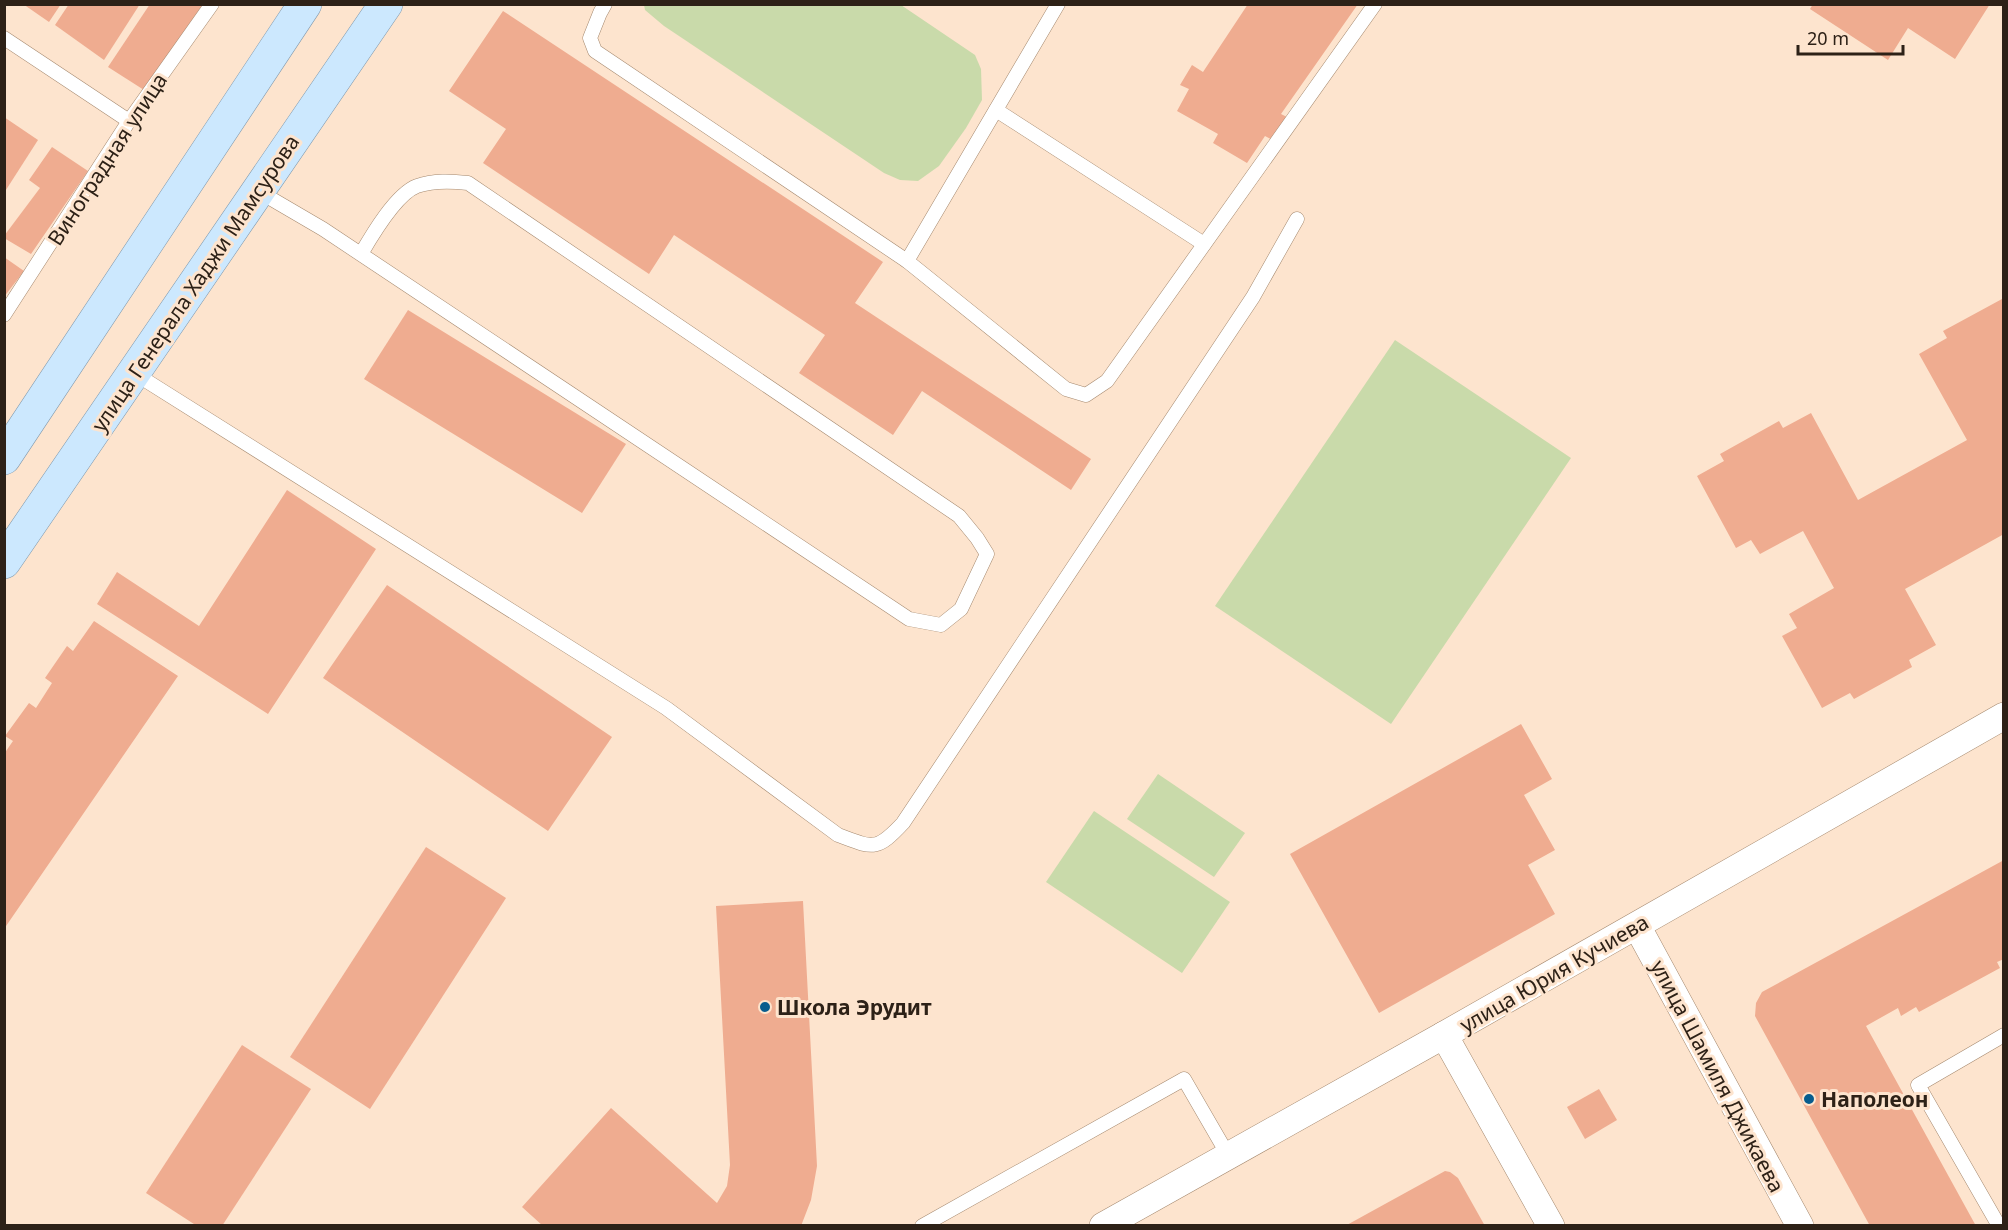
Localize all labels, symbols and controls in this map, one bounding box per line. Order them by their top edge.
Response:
scale bar [1798,18,1903,56]
text: 20 m [1807,26,1849,50]
street label: Виноградная улица [41,67,173,251]
street label: улица Генерала Хаджи Мамсурова [85,129,305,437]
street label: улица Юрия Кучиева [1455,908,1653,1038]
street label: улица Шамиля Джикаева [1645,955,1791,1197]
place label: Школа Эрудит [777,993,932,1021]
marker: Школа Эрудит [758,1000,772,1014]
place label: Наполеон [1821,1085,1929,1113]
marker: Наполеон [1802,1092,1816,1106]

